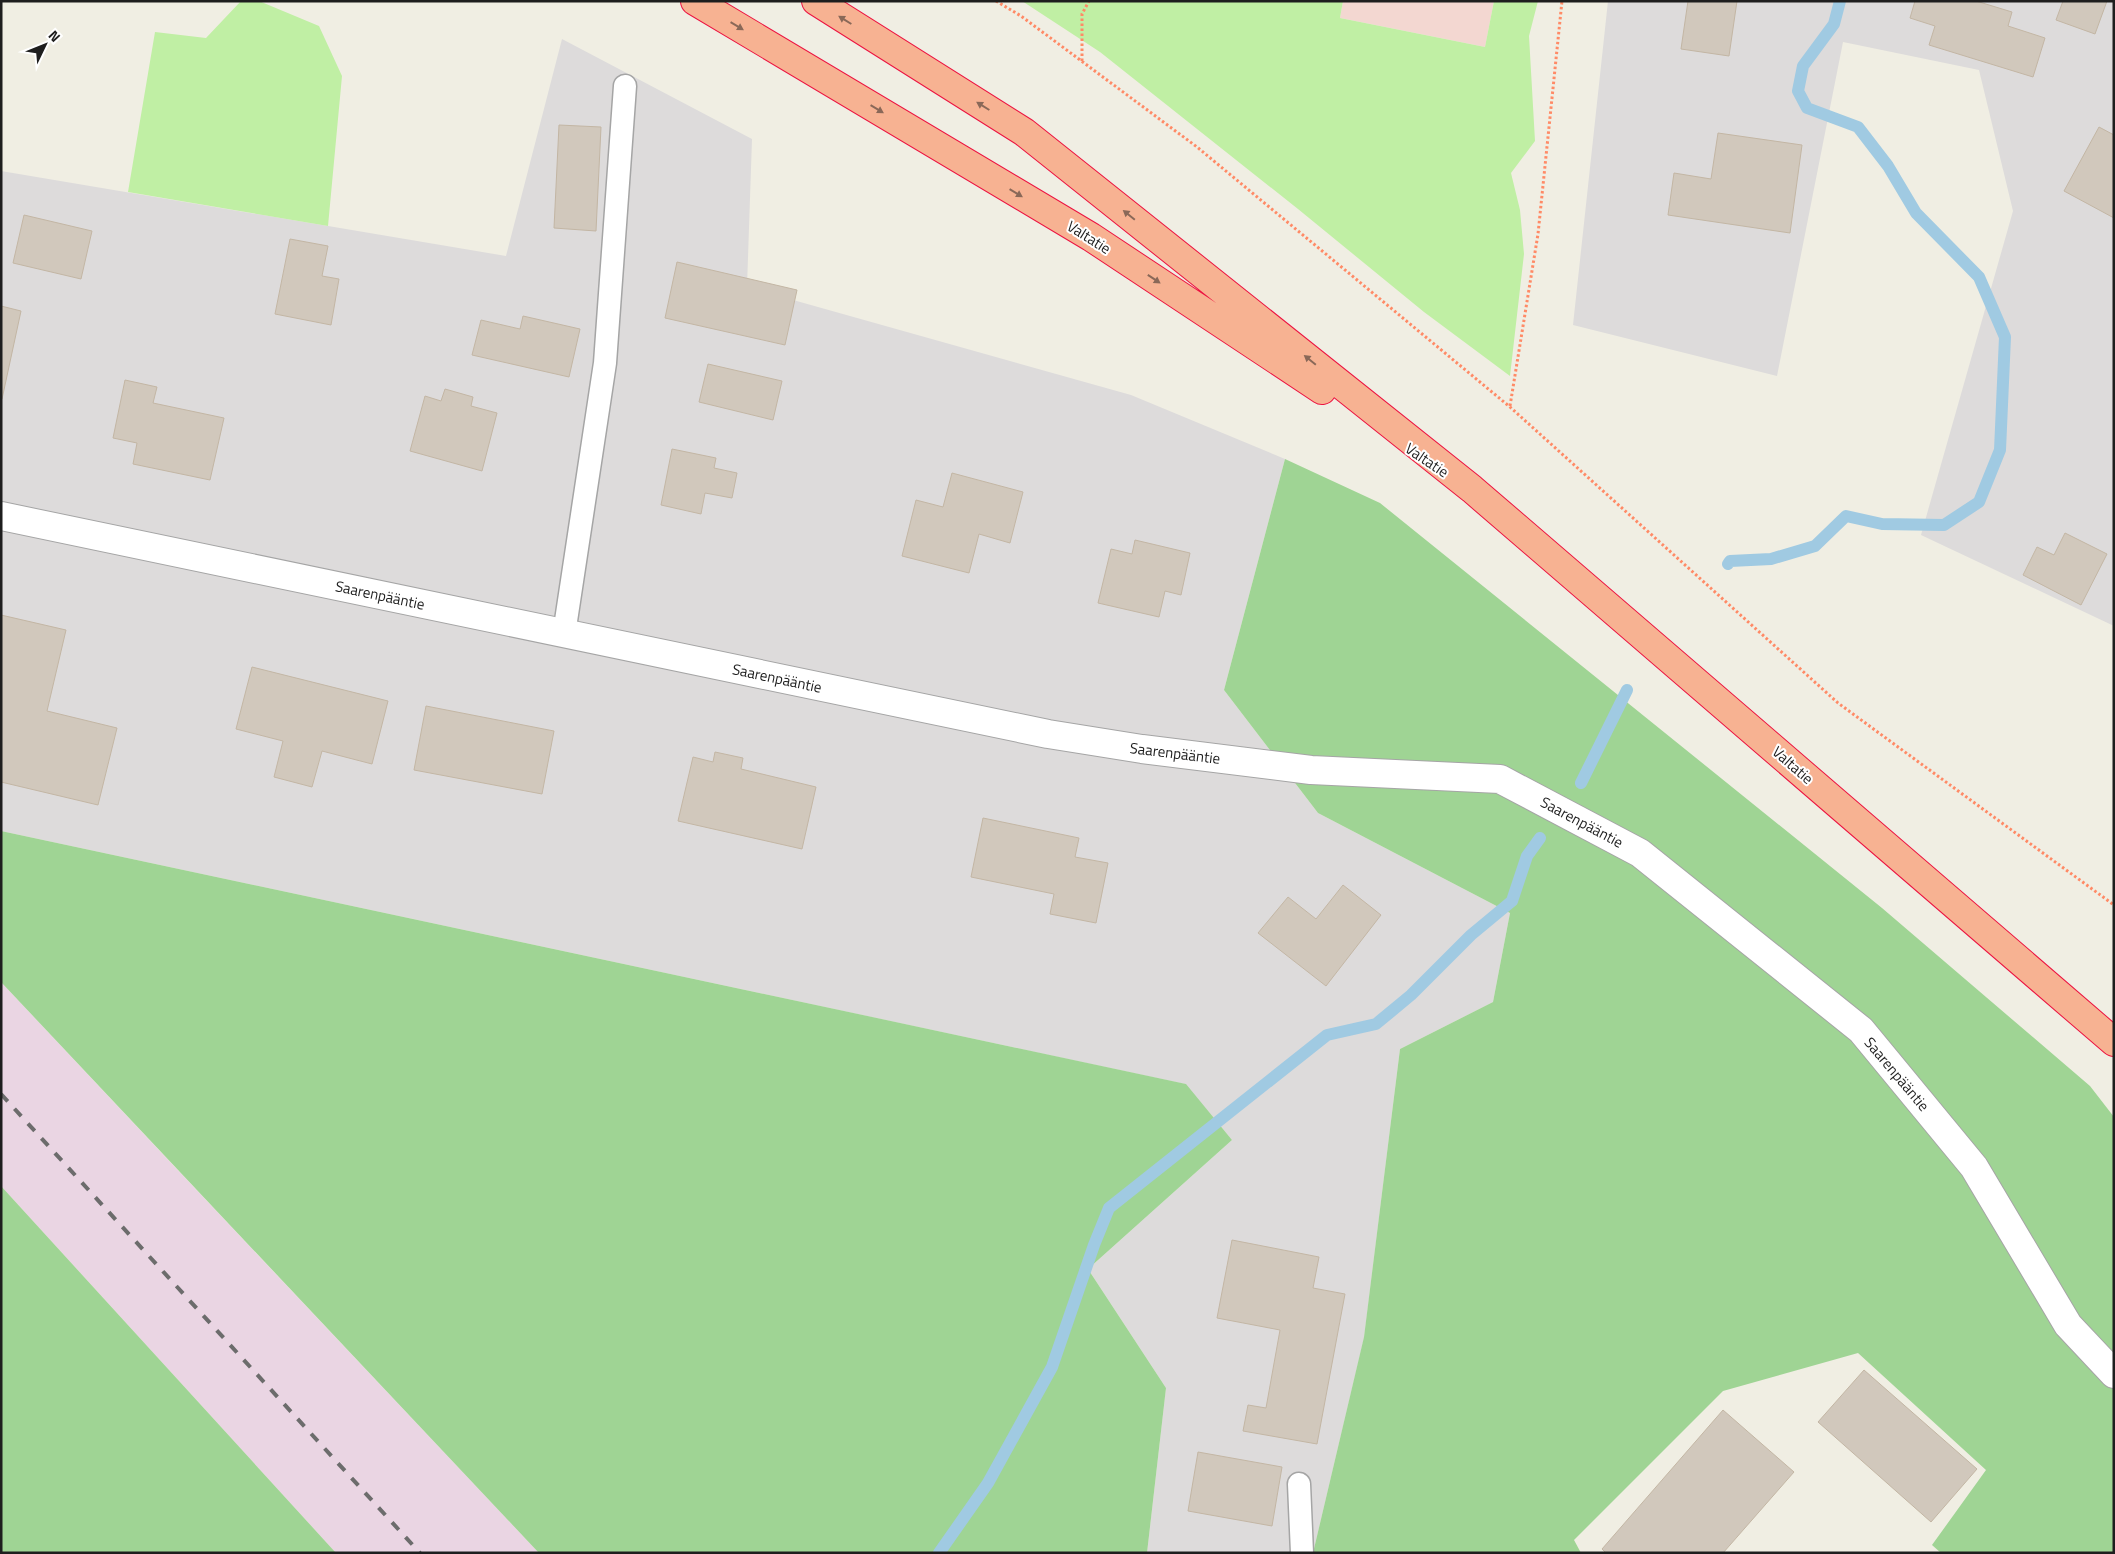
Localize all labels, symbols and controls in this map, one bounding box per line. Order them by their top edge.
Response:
one-way arrow [839,15,852,24]
north arrow [20,20,70,70]
one-way arrow [731,22,744,31]
text: N [44,25,66,47]
one-way arrow [976,102,990,111]
one-way arrow [870,105,883,114]
one-way arrow [1010,188,1023,197]
one-way arrow [1122,210,1135,221]
street label: Valtatie [1062,214,1116,260]
one-way arrow [1147,274,1161,284]
one-way arrow [1304,355,1317,366]
street label: Valtatie [1401,437,1453,483]
street label: Saarenpääntie [333,574,427,616]
street label: Saarenpääntie [730,657,824,699]
street label: Saarenpääntie [1128,736,1222,770]
street label: Valtatie [1767,741,1819,789]
street label: Saarenpääntie [1536,791,1628,853]
street label: Saarenpääntie [1859,1032,1935,1116]

